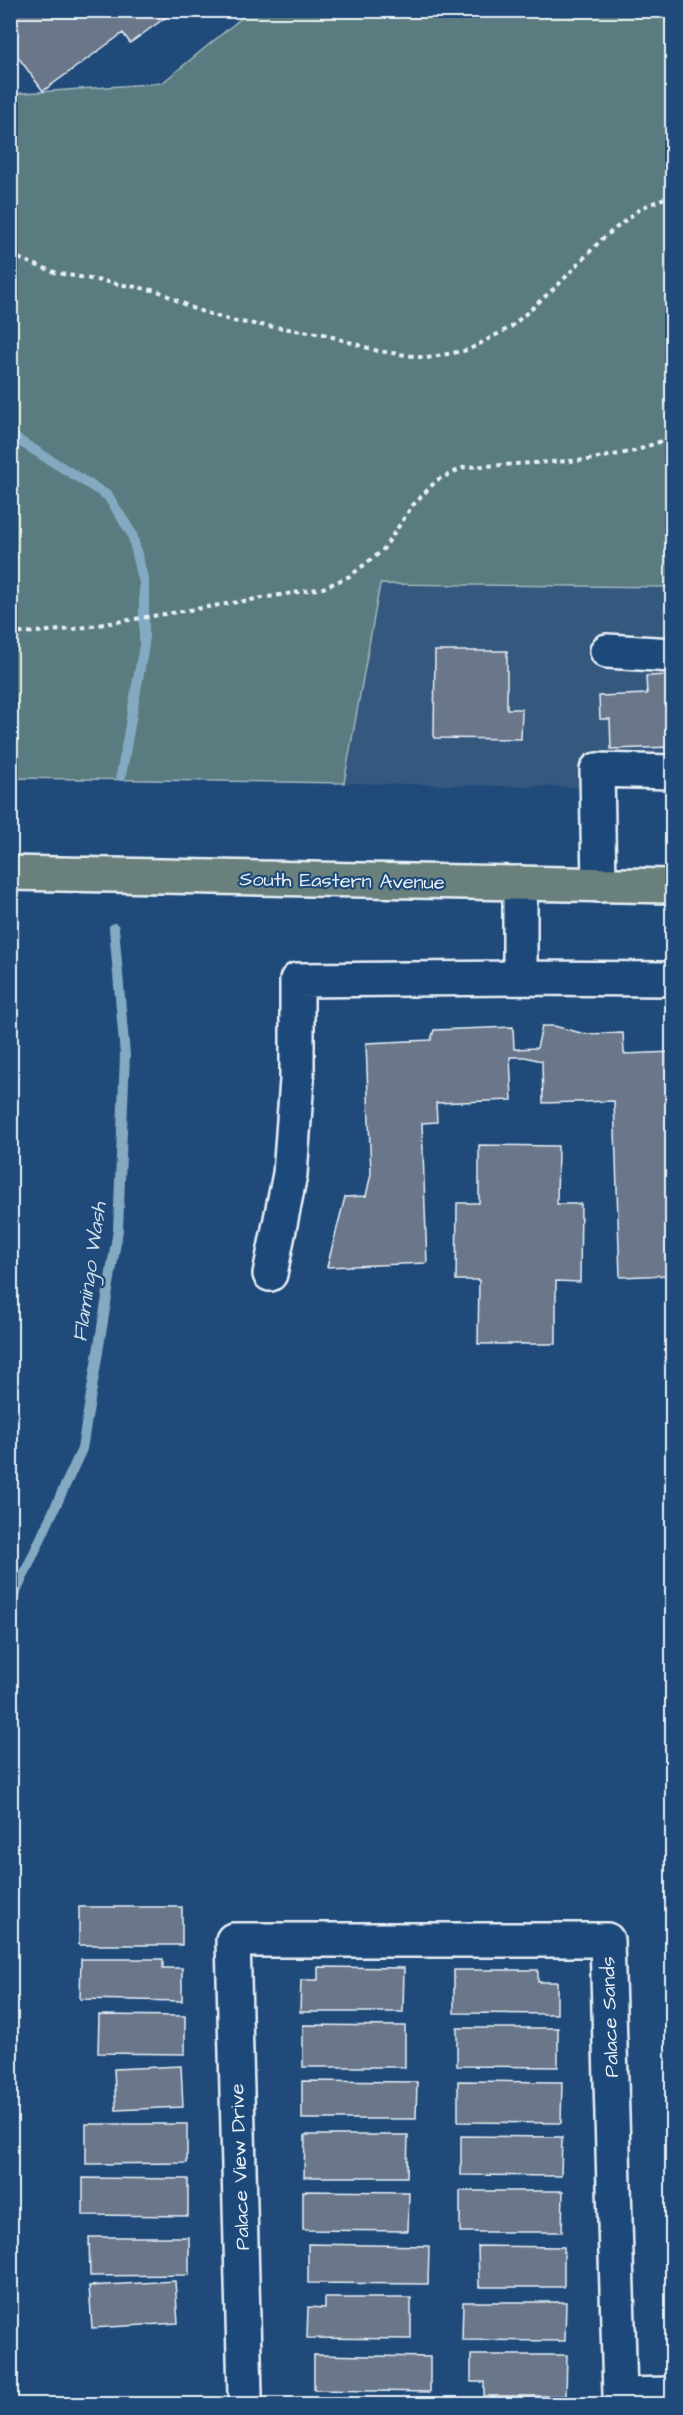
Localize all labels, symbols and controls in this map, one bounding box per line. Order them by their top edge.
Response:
street label: South Eastern Avenue [239,865,445,897]
water label: Flamingo Wash [65,1199,115,1344]
street label: Palace Sands [594,1956,626,2078]
street label: Palace View Drive [223,2083,257,2251]

